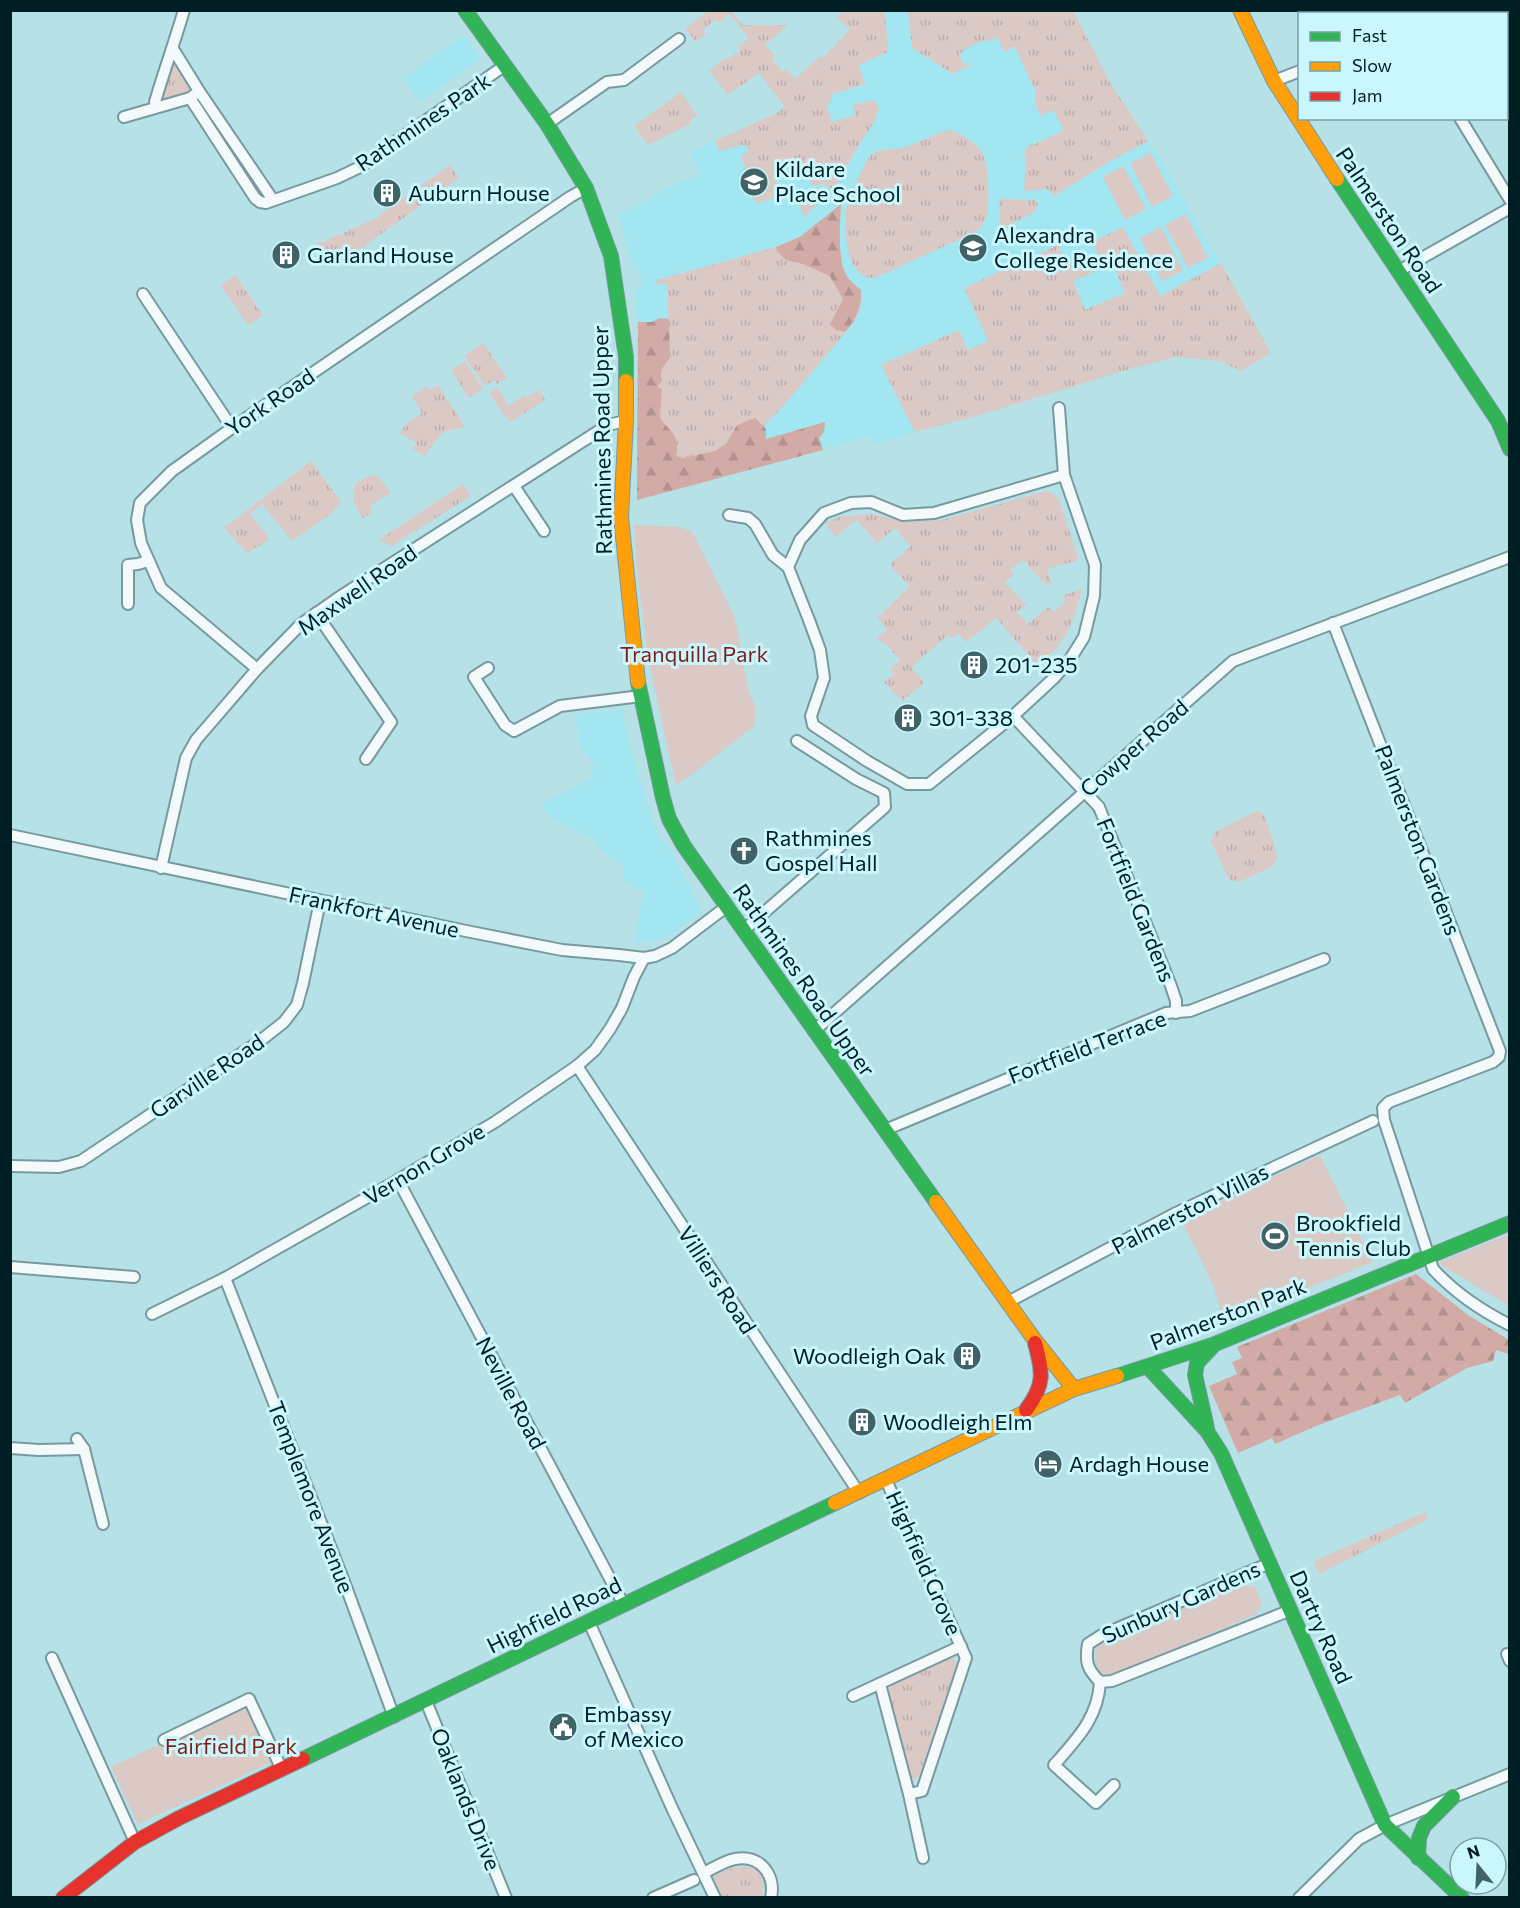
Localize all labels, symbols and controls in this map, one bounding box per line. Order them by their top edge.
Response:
legend [1298,12,1508,120]
text: Fast [1352,24,1387,46]
text: Slow [1352,54,1392,76]
street label: Rathmines Park [350,66,495,177]
text: Jam [1352,84,1382,106]
street label: Palmerston Road [1331,142,1448,298]
place label: Kildare Place School [775,155,901,207]
school or university icon: Kildare Place School [738,166,770,198]
building icon: Auburn House [371,177,403,209]
place label: Auburn House [408,179,550,206]
place label: Alexandra College Residence [994,221,1173,273]
school or university icon: Alexandra College Residence [957,232,989,264]
building icon: Garland House [270,239,302,271]
place label: Garland House [307,241,454,268]
street label: Rathmines Road Upper [586,325,617,555]
street label: York Road [220,362,319,441]
street label: Maxwell Road [292,538,422,641]
park label: Tranquilla Park [620,640,768,667]
building icon: 201-235 [958,649,990,681]
place label: 201-235 [995,651,1078,678]
street label: Cowper Road [1074,693,1193,802]
building icon: 301-338 [892,702,924,734]
place label: 301-338 [929,704,1013,731]
street label: Palmerston Gardens [1370,741,1467,939]
street label: Fortfield Gardens [1091,814,1182,986]
place label: Rathmines Gospel Hall [765,824,878,876]
church icon: Rathmines Gospel Hall [728,835,760,867]
street label: Rathmines Road Upper [728,878,881,1081]
street label: Frankfort Avenue [286,880,462,943]
street label: Fortfield Terrace [1004,1004,1170,1089]
street label: Garville Road [145,1028,269,1124]
street label: Vernon Grove [358,1117,489,1210]
street label: Palmerston Villas [1107,1157,1273,1260]
place label: Brookfield Tennis Club [1296,1209,1411,1261]
sports icon: Brookfield Tennis Club [1259,1220,1291,1252]
street label: Villiers Road [673,1221,762,1339]
street label: Palmerston Park [1146,1271,1310,1356]
street label: Neville Road [471,1332,552,1454]
building icon: Woodleigh Oak [951,1340,983,1372]
place label: Woodleigh Oak [793,1342,946,1369]
street label: Templemore Avenue [262,1397,361,1597]
building icon: Woodleigh Elm [846,1406,878,1438]
place label: Woodleigh Elm [883,1408,1032,1435]
hotel icon: Ardagh House [1032,1448,1064,1480]
place label: Ardagh House [1069,1450,1209,1477]
street label: Highfield Grove [881,1487,968,1639]
street label: Sunbury Gardens [1097,1555,1264,1649]
street label: Dartry Road [1284,1566,1358,1688]
street label: Highfield Road [482,1570,626,1659]
place label: Embassy of Mexico [584,1700,684,1752]
public building icon: Embassy of Mexico [547,1711,579,1743]
street label: Oaklands Drive [426,1724,507,1874]
park label: Fairfield Park [165,1732,297,1759]
north arrow [1448,1836,1508,1896]
text: N [1465,1840,1482,1862]

